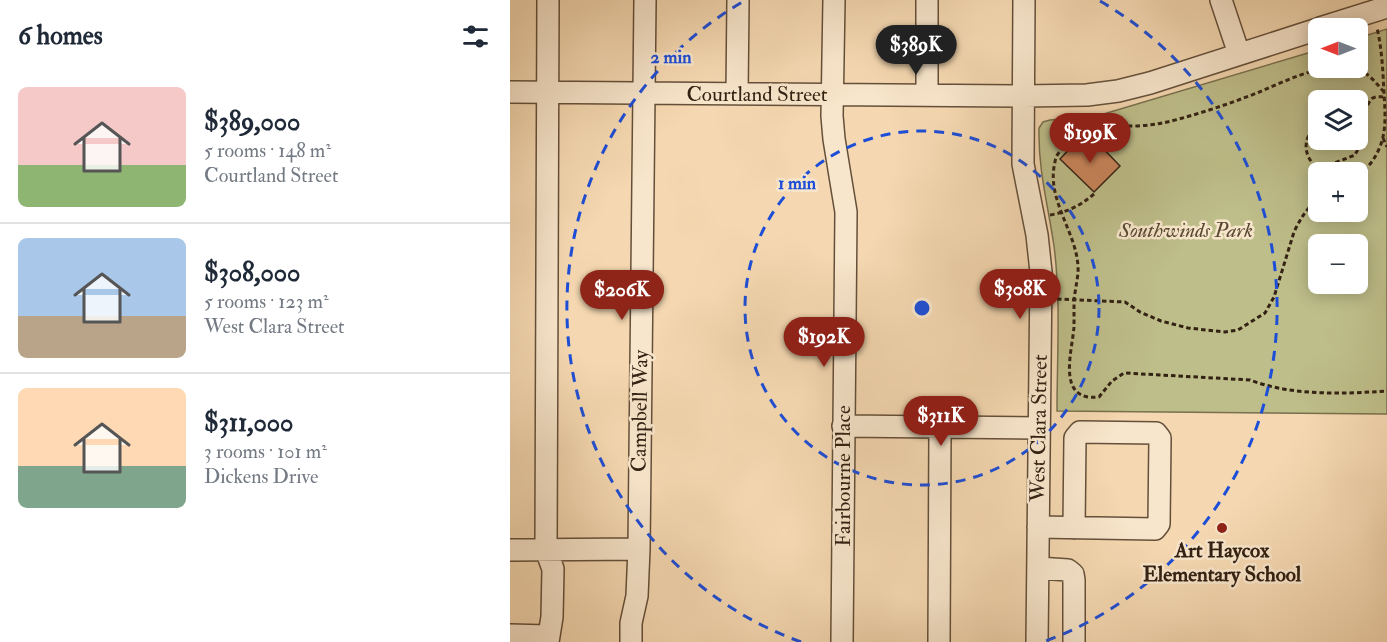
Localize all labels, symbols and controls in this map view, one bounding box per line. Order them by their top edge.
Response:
north arrow [1308,18,1368,78]
map controls [1308,18,1368,294]
text: 6 homes [18,20,103,52]
icon: filters [459,20,492,53]
pin: $389K [874,25,958,76]
text: $389K [890,32,942,57]
text: 2 min [651,46,692,69]
street label: Courtland Street [686,81,828,108]
button: layers [1308,90,1368,150]
text: $389,000 [204,106,300,138]
icon: home [66,111,138,183]
pin: $199K [1048,113,1132,164]
text: $199K [1064,120,1116,145]
text: 5 rooms · 148 m² [204,138,331,163]
button: + [1308,162,1368,222]
text: Courtland Street [204,163,338,188]
text: 1 min [778,172,817,195]
park label: Southwinds Park [1118,217,1253,244]
button: − [1308,234,1368,294]
text: $308,000 [204,257,300,289]
icon: home [66,262,138,334]
pin: $308K [978,269,1062,320]
pin: $206K [580,270,664,321]
text: $308K [994,276,1046,301]
text: $206K [594,277,650,302]
text: 5 rooms · 123 m² [204,289,329,314]
centre of rings [912,298,932,318]
text: West Clara Street [204,314,345,339]
pin: $192K [782,317,866,368]
text: $192K [798,324,850,349]
street label: Campbell Way [625,349,655,472]
street label: West Clara Street [1024,354,1054,503]
pin: $311K [899,396,983,447]
text: $311K [917,403,965,428]
street label: Fairbourne Place [830,405,857,547]
text: $311,000 [204,407,293,439]
icon: home [66,412,138,484]
text: 3 rooms · 101 m² [204,439,327,464]
text: Dickens Drive [204,464,318,489]
marker: Art Haycox Elementary School [1215,521,1229,535]
place label: Art Haycox Elementary School [1143,537,1302,588]

